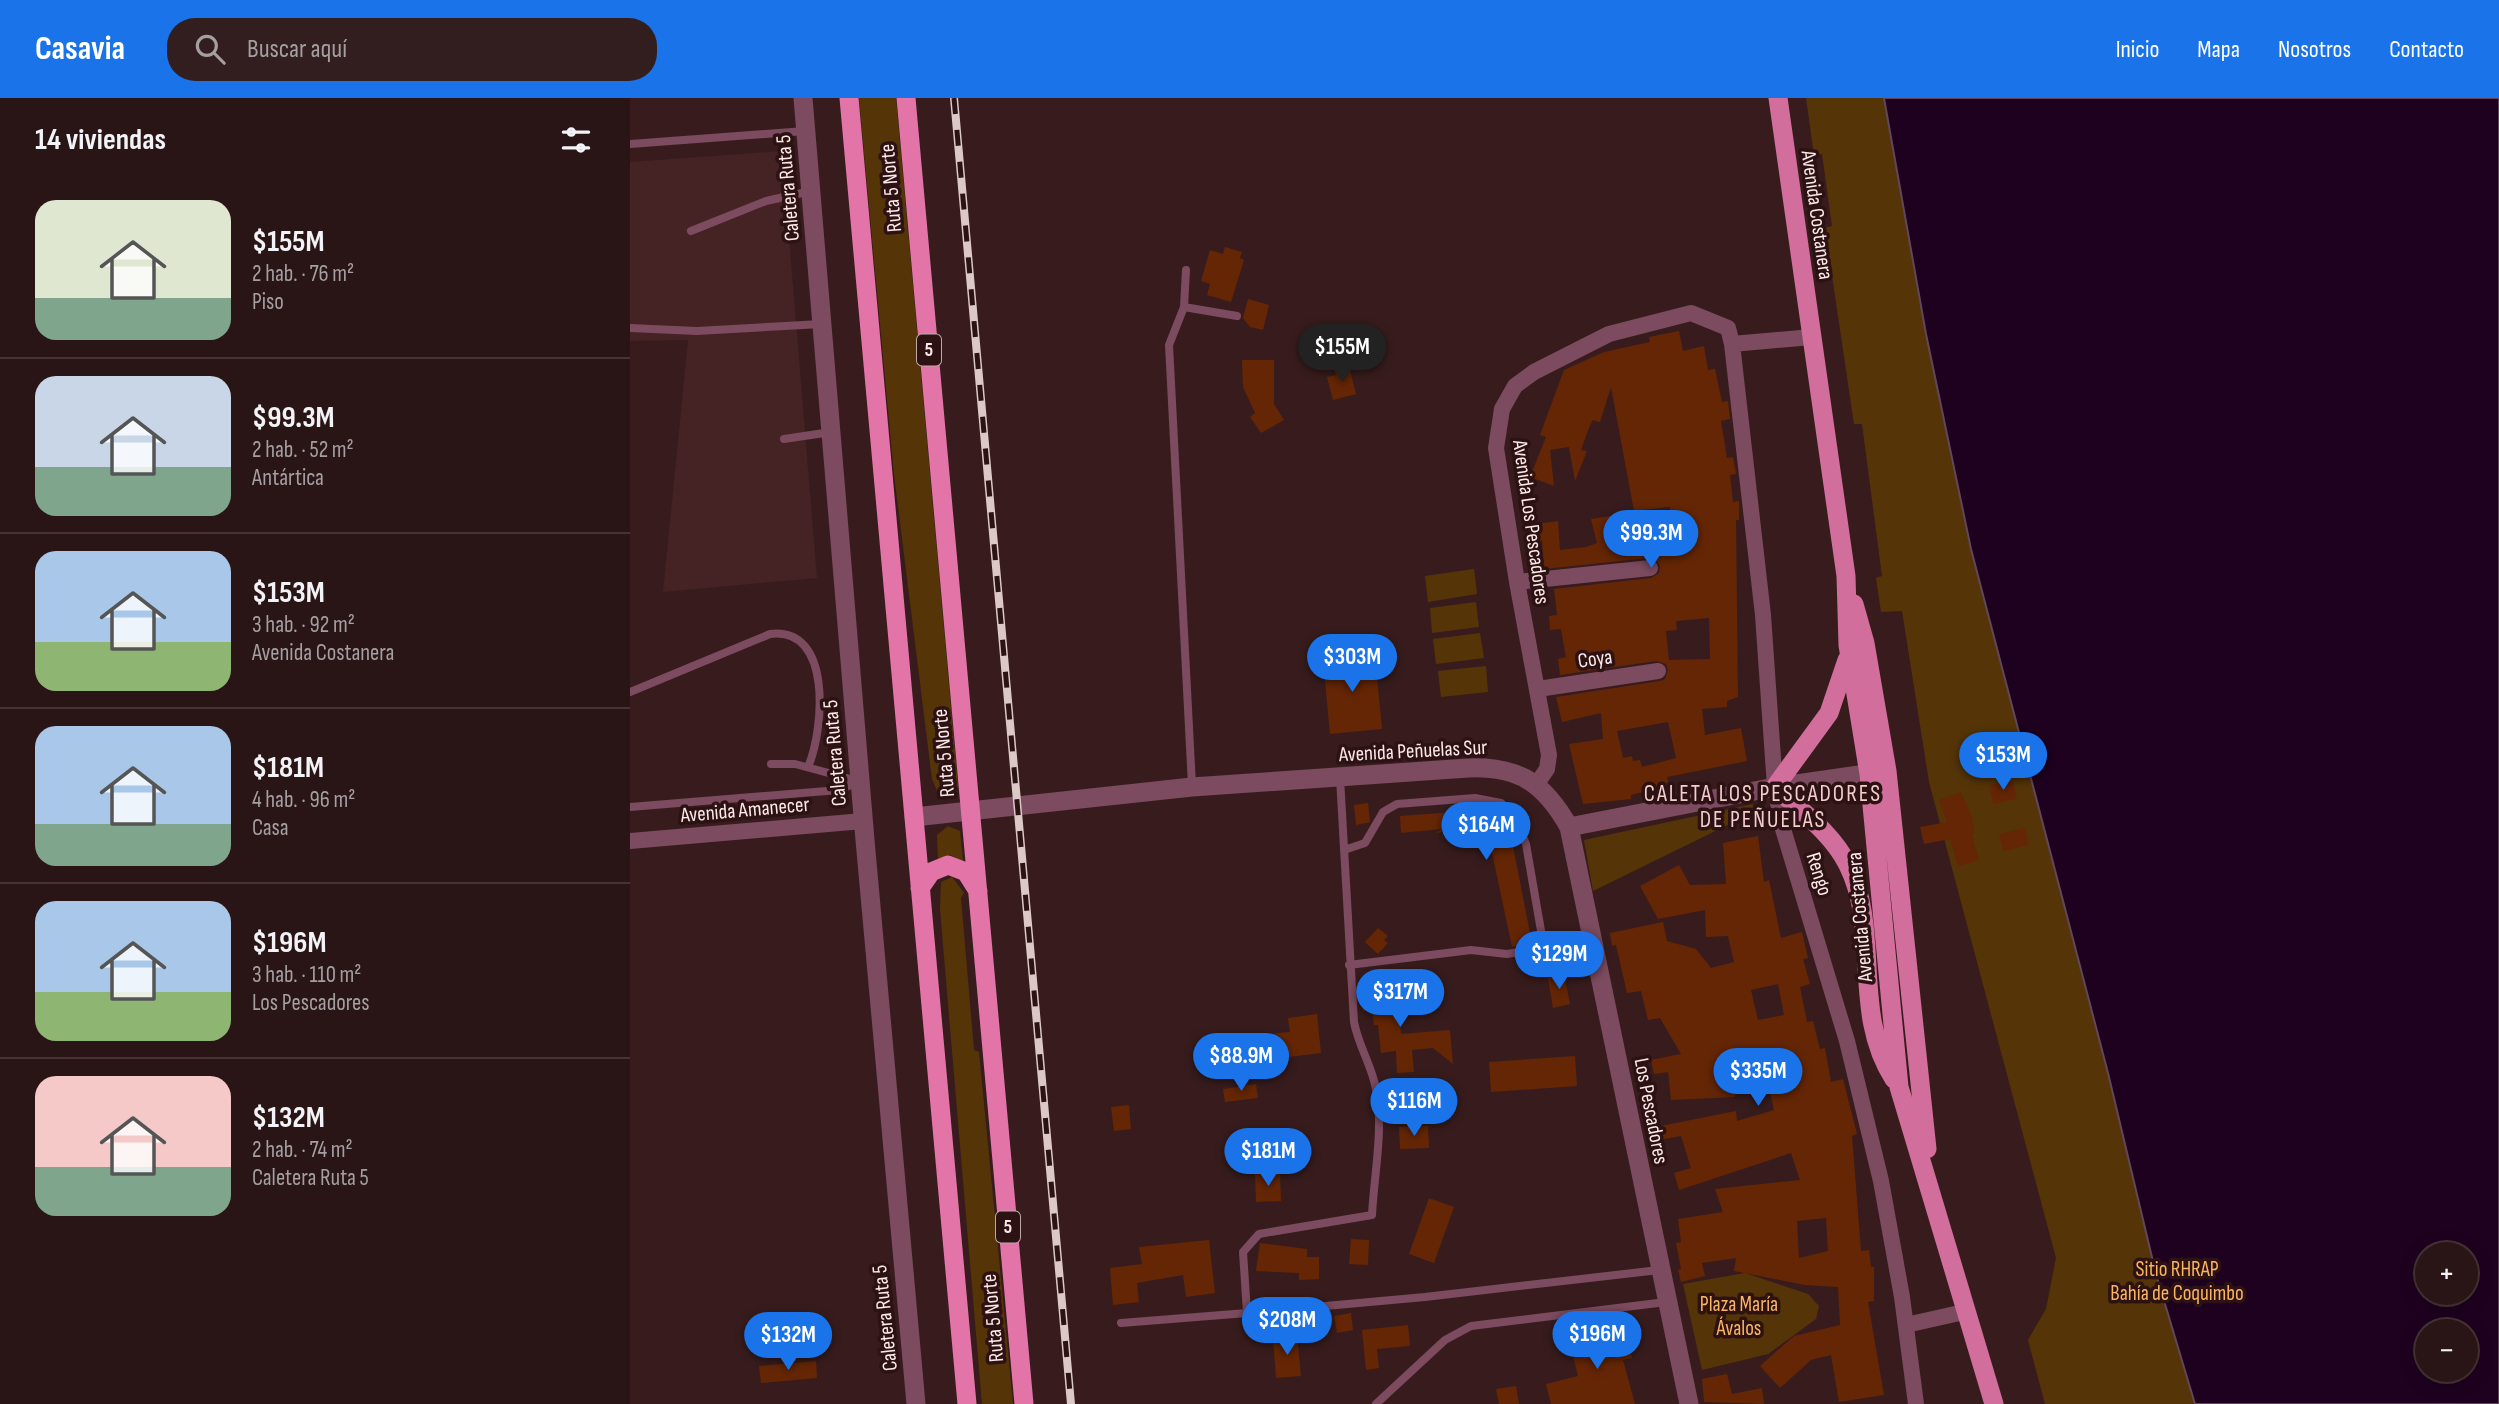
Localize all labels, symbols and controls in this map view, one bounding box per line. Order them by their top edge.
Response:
search box [167,18,657,81]
text: Casavia [35,29,125,69]
icon: search [191,30,229,68]
text: Buscar aquí [247,34,347,65]
text: Inicio [2116,35,2159,64]
text: Mapa [2197,35,2240,64]
text: Nosotros [2278,35,2351,64]
text: Contacto [2389,35,2464,64]
icon: filters [557,121,595,159]
text: 14 viviendas [35,122,166,158]
street label: Caletera Ruta 5 [771,134,805,242]
street label: Ruta 5 Norte [875,143,907,233]
street label: Avenida Costanera [1795,148,1838,281]
text: $155M [252,224,324,260]
icon: home [91,228,175,312]
text: 2 hab. · 76 m² [252,260,354,288]
text: Piso [252,288,284,316]
pin: $155M [1293,324,1391,384]
text: $155M [1314,333,1370,361]
road number: 5 [917,334,941,366]
text: $99.3M [252,400,335,436]
icon: home [91,404,175,488]
text: 2 hab. · 52 m² [252,436,354,464]
street label: Avenida Los Pescadores [1507,437,1555,606]
text: Antártica [252,464,324,492]
pin: $99.3M [1594,510,1708,570]
text: $99.3M [1619,519,1683,547]
text: $153M [252,575,325,611]
icon: home [91,579,175,663]
text: 3 hab. · 92 m² [252,611,355,639]
pin: $303M [1303,634,1401,694]
text: Avenida Costanera [252,639,394,667]
text: $303M [1323,643,1381,671]
street label: Coya [1576,644,1614,674]
street label: Caletera Ruta 5 [818,699,852,807]
street label: Ruta 5 Norte [928,708,960,798]
pin: $153M [1954,732,2052,792]
street label: Avenida Peñuelas Sur [1337,735,1488,767]
text: $153M [1975,741,2031,769]
text: $181M [252,750,324,786]
icon: home [91,754,175,838]
district label: CALETA LOS PESCADORES DE PEÑUELAS [1644,780,1882,834]
text: 4 hab. · 96 m² [252,786,355,814]
street label: Avenida Amanecer [678,792,811,828]
pin: $164M [1437,802,1535,862]
text: $164M [1457,811,1515,839]
text: Casa [252,814,289,842]
street label: Rengo [1801,849,1837,899]
street label: Avenida Costanera [1842,851,1878,984]
text: $196M [252,925,326,961]
icon: home [91,929,175,1013]
pin: $129M [1510,932,1608,991]
text: $129M [1531,940,1587,968]
text: 3 hab. · 110 m² [252,961,362,989]
pin: $317M [1351,970,1449,1029]
text: $317M [1372,978,1428,1006]
text: Los Pescadores [252,989,370,1017]
pin: $88.9M [1184,1034,1298,1093]
text: $88.9M [1209,1042,1273,1070]
pin: $335M [1709,1048,1807,1108]
street label: Los Pescadores [1628,1056,1674,1166]
text: $335M [1729,1057,1787,1085]
pin: $116M [1365,1079,1463,1138]
text: $116M [1386,1087,1442,1115]
text: $132M [252,1100,325,1136]
icon: home [91,1104,175,1188]
pin: $181M [1219,1128,1317,1188]
text: 2 hab. · 74 m² [252,1136,353,1164]
text: $181M [1240,1137,1296,1165]
text: Caletera Ruta 5 [252,1164,369,1192]
road number: 5 [996,1212,1020,1242]
map controls [2415,1242,2478,1382]
button: + [2415,1242,2478,1305]
park label: Sitio RHRAP Bahía de Coquimbo [2110,1257,2244,1306]
street label: Caletera Ruta 5 [867,1264,903,1372]
street label: Ruta 5 Norte [977,1273,1009,1363]
park label: Plaza María Ávalos [1700,1292,1778,1341]
pin: $208M [1238,1298,1336,1357]
text: $208M [1258,1306,1316,1334]
pin: $132M [739,1312,837,1372]
pin: $196M [1548,1312,1646,1371]
button: − [2415,1319,2478,1382]
text: $196M [1568,1320,1626,1348]
text: $132M [760,1321,816,1349]

